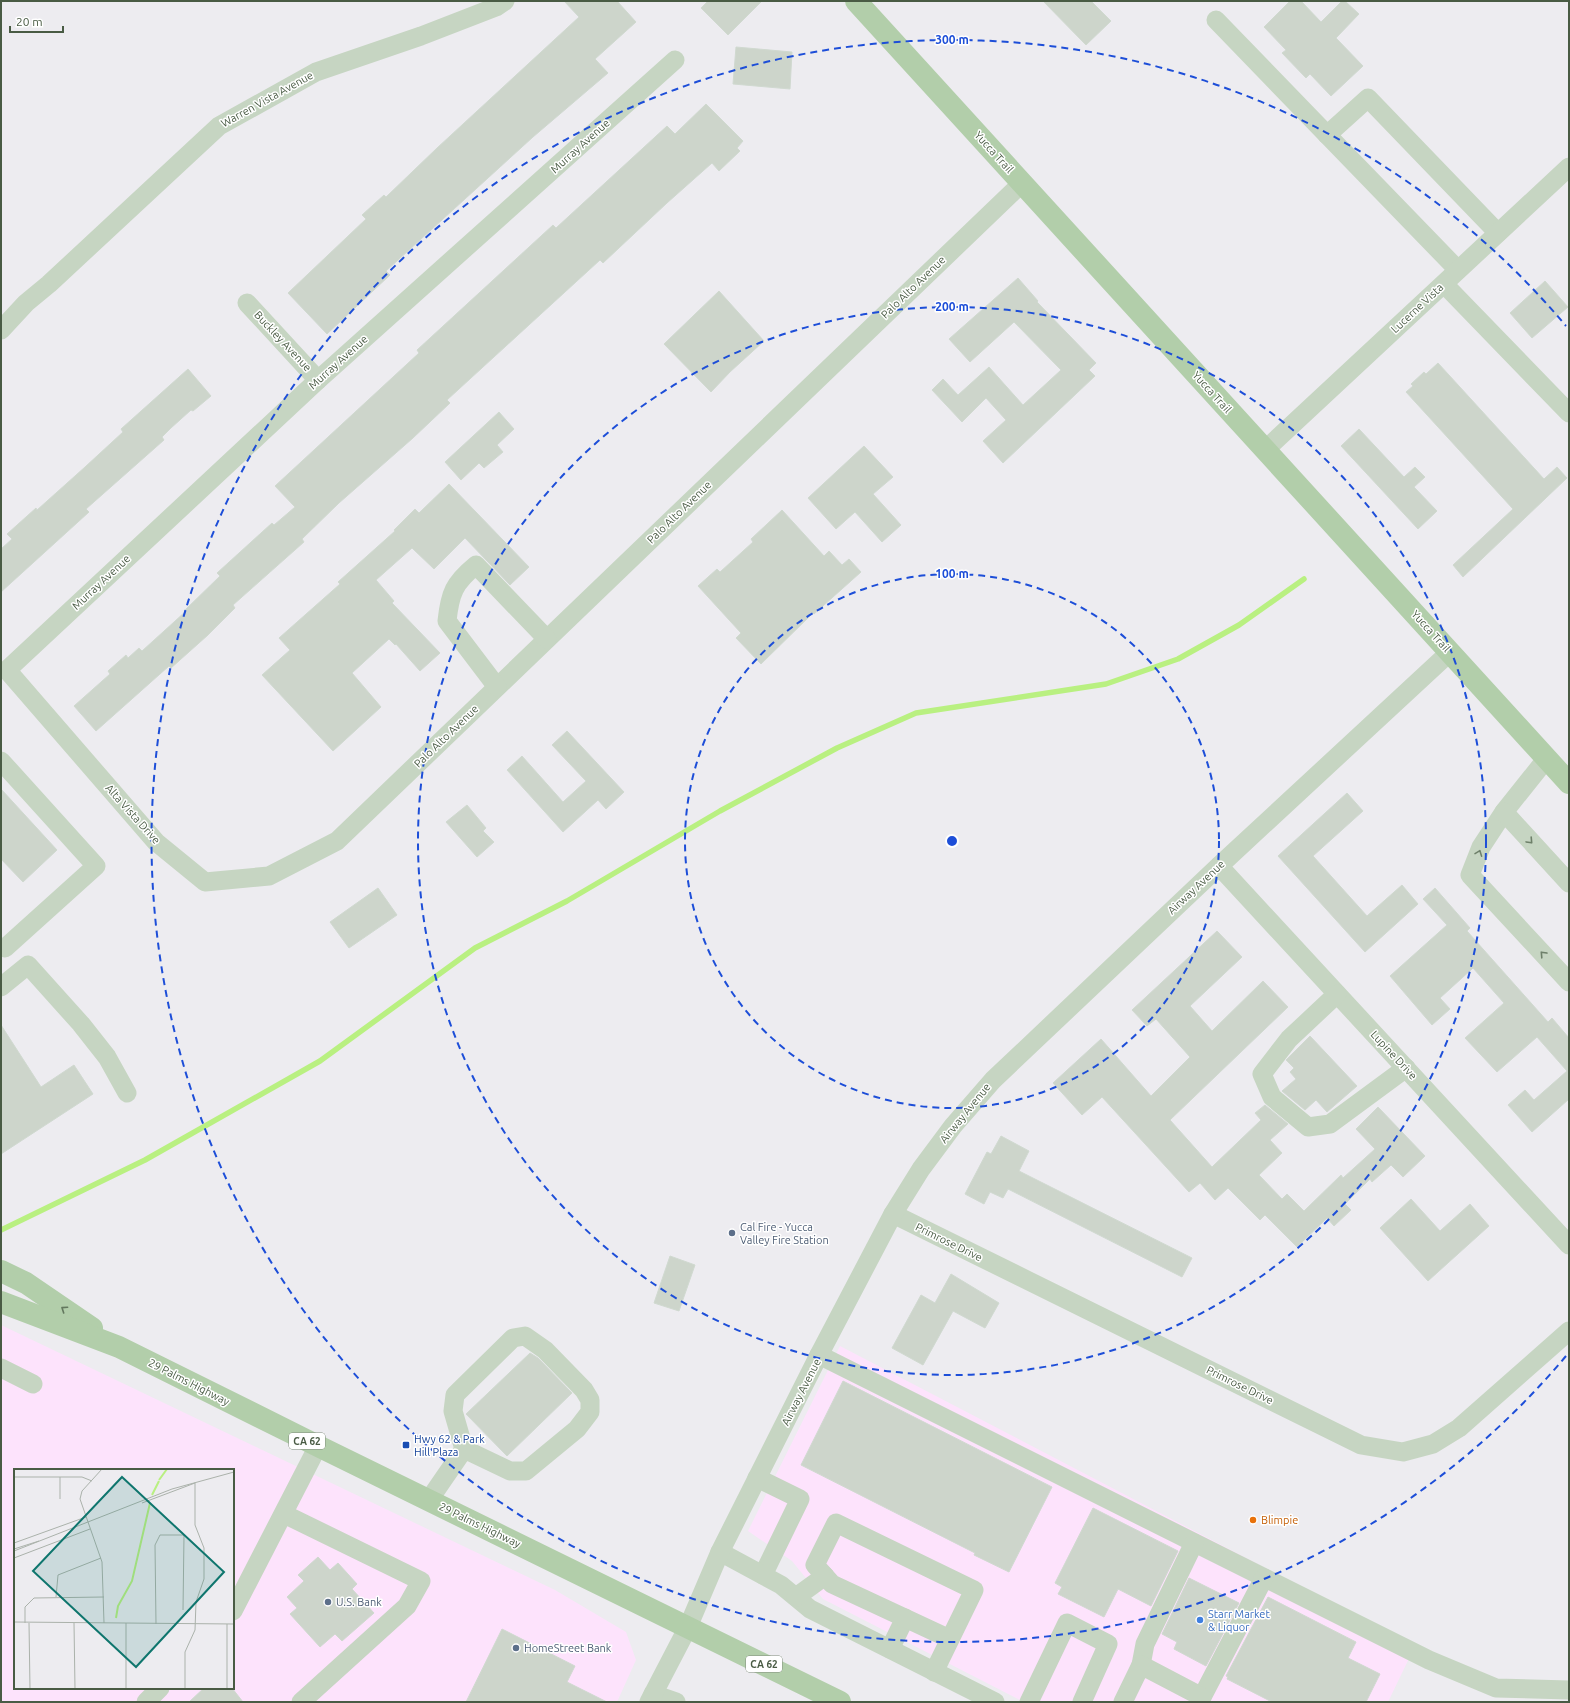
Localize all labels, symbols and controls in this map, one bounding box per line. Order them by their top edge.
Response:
scale bar [10,8,63,34]
text: 20 m [16,15,43,28]
text: 300 m [935,33,969,46]
street label: Warren Vista Avenue [219,69,315,129]
street label: Murray Avenue [548,117,612,175]
street label: Yucca Trail [972,129,1016,175]
street label: Palo Alto Avenue [879,253,947,321]
street label: Lucerne Vista [1388,281,1446,335]
text: 200 m [935,300,969,313]
street label: Buckley Avenue [252,308,314,374]
street label: Murray Avenue [306,333,370,391]
street label: Yucca Trail [1190,369,1234,415]
street label: Palo Alto Avenue [645,478,713,546]
street label: Murray Avenue [70,552,132,612]
text: 100 m [935,567,969,580]
street label: Yucca Trail [1409,608,1453,654]
street label: Palo Alto Avenue [412,702,480,770]
street label: Alta Vista Drive [103,782,163,846]
centre of rings [945,834,959,848]
one-way arrow [1525,836,1533,844]
one-way arrow [1474,850,1482,857]
street label: Airway Avenue [1165,858,1227,916]
one-way arrow [1540,951,1547,958]
street label: Lupine Drive [1369,1028,1419,1082]
street label: Airway Avenue [937,1081,993,1145]
place label: Cal Fire - Yucca Valley Fire Station [740,1221,829,1246]
street label: Primrose Drive [914,1221,984,1263]
marker: Cal Fire - Yucca Valley Fire Station [727,1228,737,1238]
one-way arrow [61,1306,68,1314]
street label: 29 Palms Highway [147,1356,232,1408]
street label: Airway Avenue [779,1357,823,1427]
street label: Primrose Drive [1205,1364,1275,1406]
road number: CA 62 [289,1433,325,1449]
place label: Hwy 62 & Park Hill Plaza [414,1433,485,1458]
marker: Hwy 62 & Park Hill Plaza [401,1440,411,1450]
inset map [14,1469,234,1689]
street label: 29 Palms Highway [437,1500,523,1550]
place label: Blimpie [1261,1514,1298,1526]
marker: Blimpie [1248,1515,1258,1525]
place label: U.S. Bank [336,1596,382,1608]
marker: U.S. Bank [323,1597,333,1607]
place label: Starr Market & Liquor [1208,1608,1270,1633]
marker: Starr Market & Liquor [1195,1615,1205,1625]
place label: HomeStreet Bank [524,1642,612,1654]
marker: HomeStreet Bank [511,1643,521,1653]
road number: CA 62 [746,1656,782,1672]

